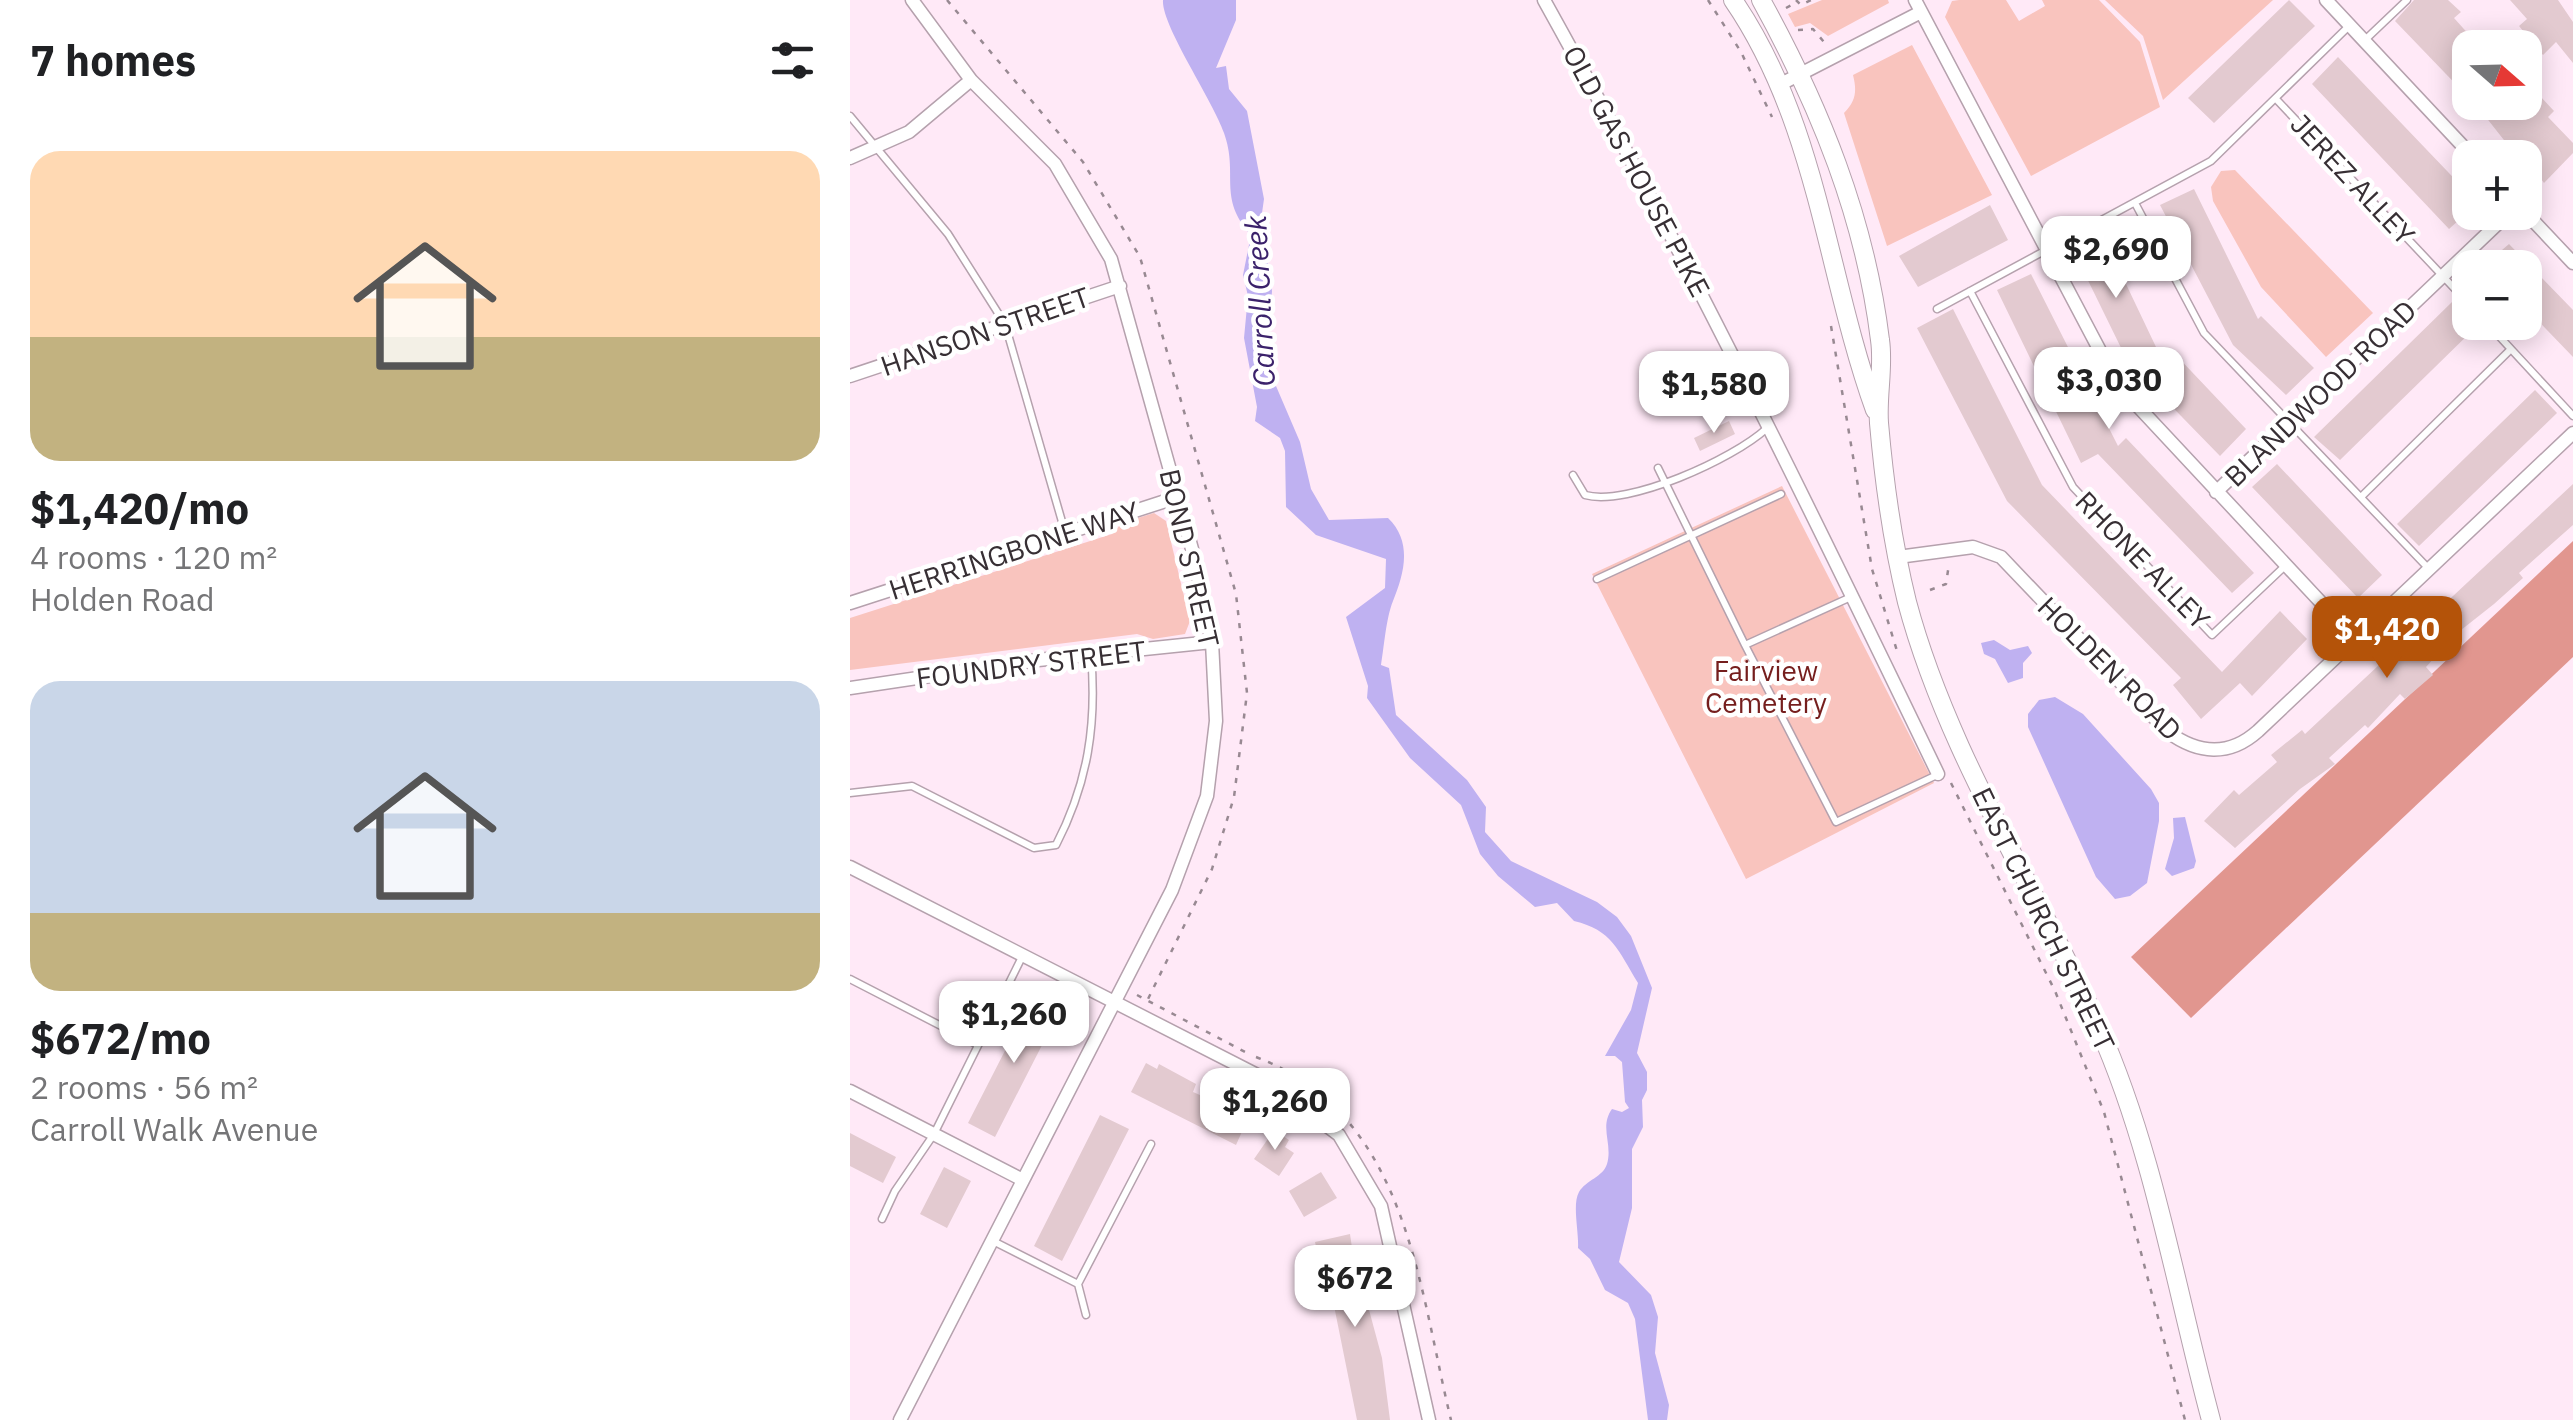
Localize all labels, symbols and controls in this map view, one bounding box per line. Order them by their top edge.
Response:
north arrow [2452,30,2542,120]
map controls [2452,30,2542,340]
text: 7 homes [30,33,196,88]
icon: filters [765,33,820,88]
street label: OLD GAS HOUSE PIKE [1555,39,1719,303]
street label: JEREZ ALLEY [2283,106,2423,253]
button: + [2452,140,2542,230]
water label: Carroll Creek [1235,214,1283,388]
icon: home [335,216,515,396]
pin: $2,690 [2035,216,2197,301]
text: $2,690 [2063,227,2169,269]
button: − [2452,250,2542,340]
street label: HANSON STREET [876,278,1094,384]
street label: BLANDWOOD ROAD [2216,292,2424,494]
pin: $3,030 [2028,347,2190,432]
pin: $1,580 [1633,351,1795,436]
text: $3,030 [2056,358,2162,400]
text: $1,580 [1661,362,1767,404]
street label: BOND STREET [1152,465,1228,651]
text: $1,420/mo [30,481,249,536]
street label: RHONE ALLEY [2068,483,2219,637]
street label: HERRINGBONE WAY [884,492,1144,608]
text: 4 rooms · 120 m² [30,536,277,578]
text: Holden Road [30,578,215,620]
street label: HOLDEN ROAD [2030,588,2190,748]
pin: $1,420 [2306,596,2468,681]
text: $1,420 [2334,607,2440,649]
street label: FOUNDRY STREET [914,632,1148,696]
park label: Fairview Cemetery [1705,652,1827,721]
icon: home [335,746,515,926]
street label: EAST CHURCH STREET [1964,781,2124,1057]
pin: $1,260 [933,981,1095,1066]
text: $1,260 [961,992,1067,1034]
text: $672/mo [30,1011,211,1066]
text: 2 rooms · 56 m² [30,1066,258,1108]
pin: $1,260 [1194,1068,1356,1153]
text: $1,260 [1222,1079,1328,1121]
text: Carroll Walk Avenue [30,1108,318,1150]
pin: $672 [1296,1245,1414,1330]
text: $672 [1317,1256,1393,1298]

